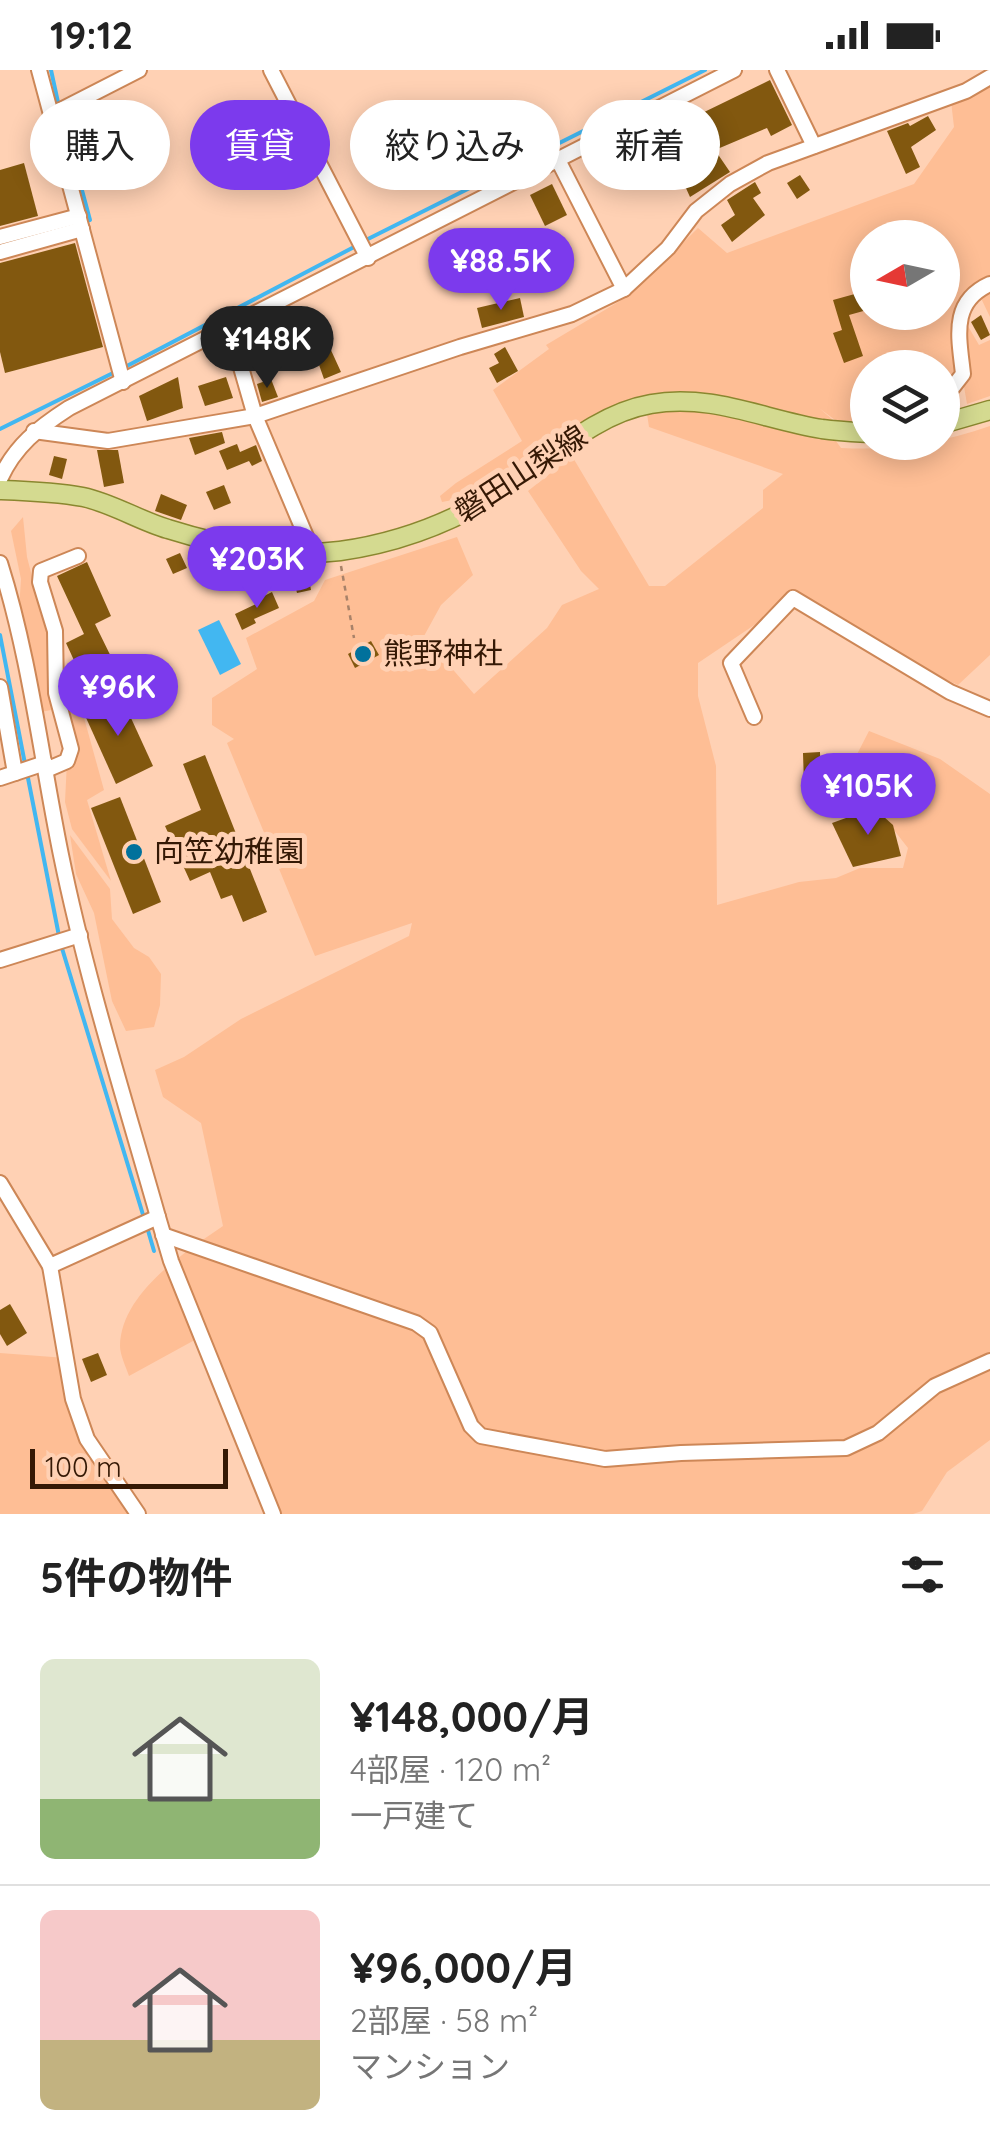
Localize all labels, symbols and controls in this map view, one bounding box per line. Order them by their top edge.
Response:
text: 19:12 [50,11,133,59]
chip: 購入 [30,100,170,190]
chip: 賃貸 [190,100,330,190]
chip: 絞り込み [350,100,560,190]
chip: 新着 [580,100,720,190]
north arrow [850,220,960,330]
map controls [850,220,960,460]
pin: ¥88.5K [420,228,582,313]
text: ¥88.5K [450,240,552,280]
pin: ¥148K [197,306,337,391]
text: ¥148K [223,318,311,358]
button: layers [850,350,960,460]
street label: 磐田山梨線 [447,416,594,530]
pin: ¥203K [187,526,327,611]
text: ¥203K [209,538,305,578]
place label: 熊野神社 [383,634,503,672]
marker: 熊野神社 [352,643,374,665]
pin: ¥96K [59,654,177,739]
text: ¥96K [80,666,156,706]
pin: ¥105K [798,753,938,838]
text: ¥105K [823,765,913,805]
place label: 向笠幼稚園 [154,832,304,870]
marker: 向笠幼稚園 [123,841,145,863]
scale bar [30,1444,228,1488]
text: 100 m [45,1449,122,1484]
icon: filters [895,1547,950,1602]
text: 5件の物件 [40,1551,232,1604]
text: ¥148,000/月 [350,1690,594,1743]
icon: home [120,1699,240,1819]
text: 4部屋 · 120 m² [350,1749,551,1789]
text: 一戸建て [350,1795,478,1835]
text: ¥96,000/月 [350,1941,577,1994]
icon: home [120,1950,240,2070]
text: 2部屋 · 58 m² [350,2000,538,2040]
text: マンション [350,2046,510,2086]

